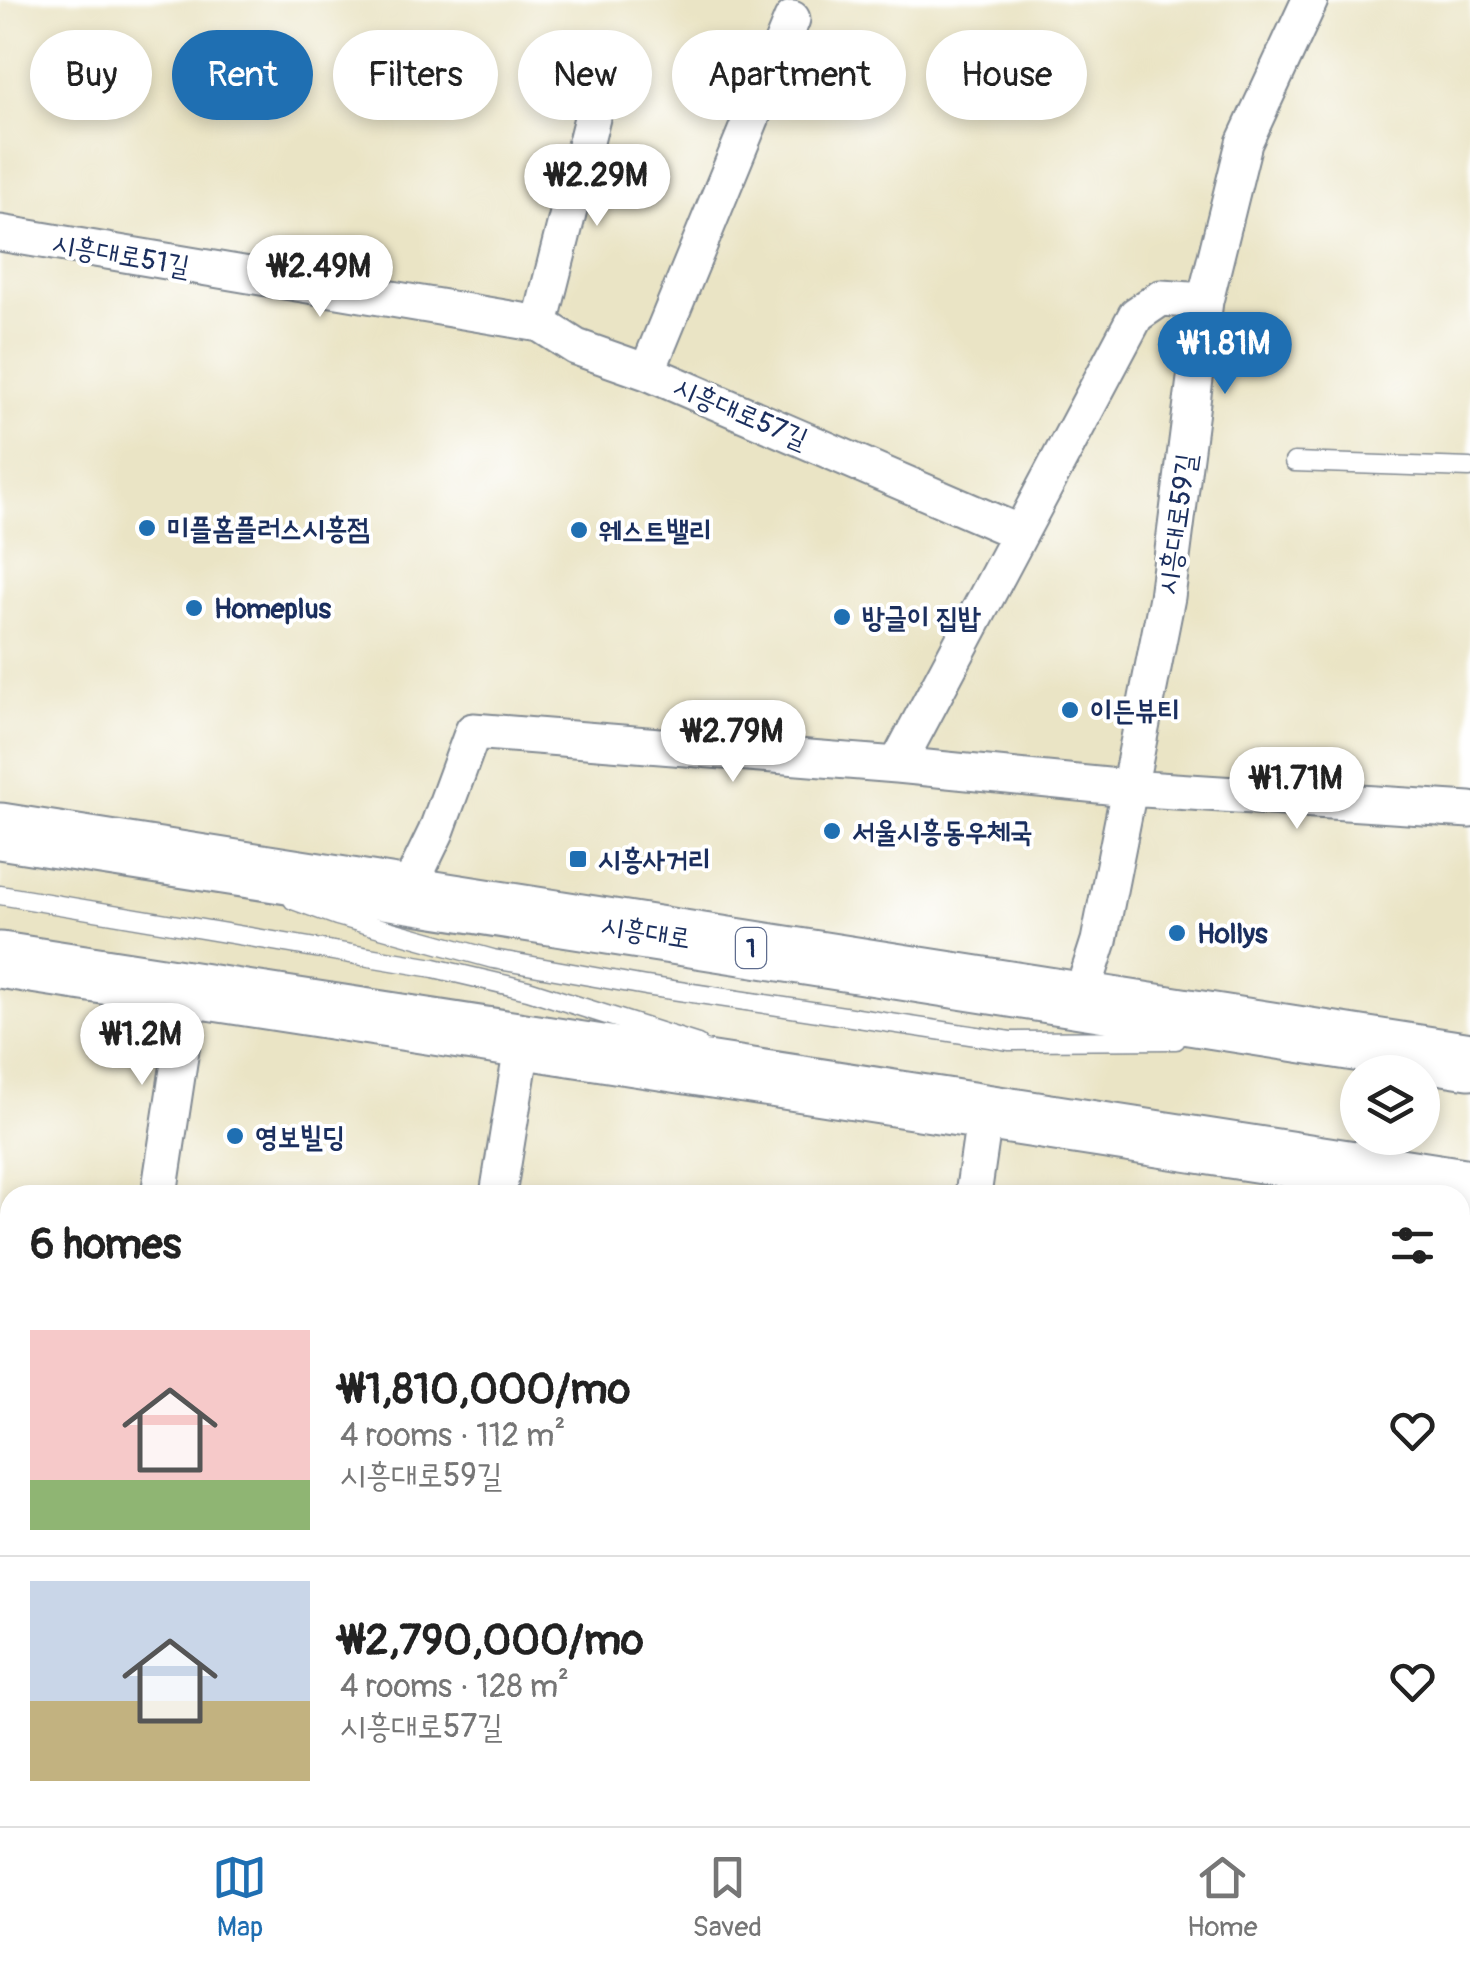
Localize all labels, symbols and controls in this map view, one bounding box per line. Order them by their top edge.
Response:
chip: Buy [30,30,152,120]
chip: Rent [172,30,313,120]
chip: Filters [333,30,498,120]
chip: New [518,30,652,120]
chip: Apartment [672,30,906,120]
chip: House [926,30,1087,120]
pin: ₩2.29M [516,144,678,229]
text: ₩2.29M [546,156,648,196]
street label: 시흥대로51길 [49,226,192,285]
pin: ₩2.49M [239,235,401,320]
text: ₩2.49M [269,247,371,287]
pin: ₩1.81M [1144,312,1306,397]
text: ₩1.81M [1180,324,1270,364]
street label: 시흥대로57길 [668,369,813,457]
street label: 시흥대로59길 [1150,451,1205,597]
place label: 미플홈플러스시흥점 [167,512,370,547]
place label: 웨스트밸리 [599,514,712,549]
marker: 미플홈플러스시흥점 [136,517,158,539]
marker: 웨스트밸리 [568,519,590,541]
place label: Homeplus [214,592,332,627]
marker: Homeplus [183,597,205,619]
place label: 방글이 집밥 [862,601,981,636]
marker: 방글이 집밥 [831,606,853,628]
place label: 이든뷰티 [1090,694,1180,729]
marker: 이든뷰티 [1059,699,1081,721]
pin: ₩2.79M [652,700,814,785]
text: ₩2.79M [683,712,783,752]
pin: ₩1.71M [1216,747,1378,832]
text: ₩1.71M [1251,759,1343,799]
place label: 서울시흥동우체국 [852,815,1032,850]
marker: 서울시흥동우체국 [821,820,843,842]
place label: 시흥사거리 [598,843,711,878]
marker: 시흥사거리 [567,848,589,870]
street label: 시흥대로 [599,908,693,957]
place label: Hollys [1197,917,1268,952]
marker: Hollys [1166,922,1188,944]
road number: 1 [736,928,766,968]
pin: ₩1.2M [72,1003,212,1088]
text: ₩1.2M [102,1015,182,1055]
map controls [1340,1055,1440,1155]
button: layers [1340,1055,1440,1155]
place label: 영보빌딩 [255,1120,345,1155]
marker: 영보빌딩 [224,1125,246,1147]
icon: filters [1385,1218,1440,1273]
text: 6 homes [30,1219,181,1271]
text: ₩1,810,000/mo [340,1364,630,1416]
icon: home [110,1370,230,1490]
icon: heart [1385,1403,1440,1458]
text: 4 rooms · 112 m² [340,1416,565,1456]
text: 시흥대로59길 [340,1456,503,1496]
text: ₩2,790,000/mo [340,1615,644,1667]
icon: home [110,1621,230,1741]
icon: heart [1385,1654,1440,1709]
text: 4 rooms · 128 m² [340,1667,569,1707]
text: 시흥대로57길 [340,1707,503,1747]
tab: Map [212,1850,267,1945]
tab: Saved [692,1850,762,1945]
tab: Home [1187,1850,1257,1945]

